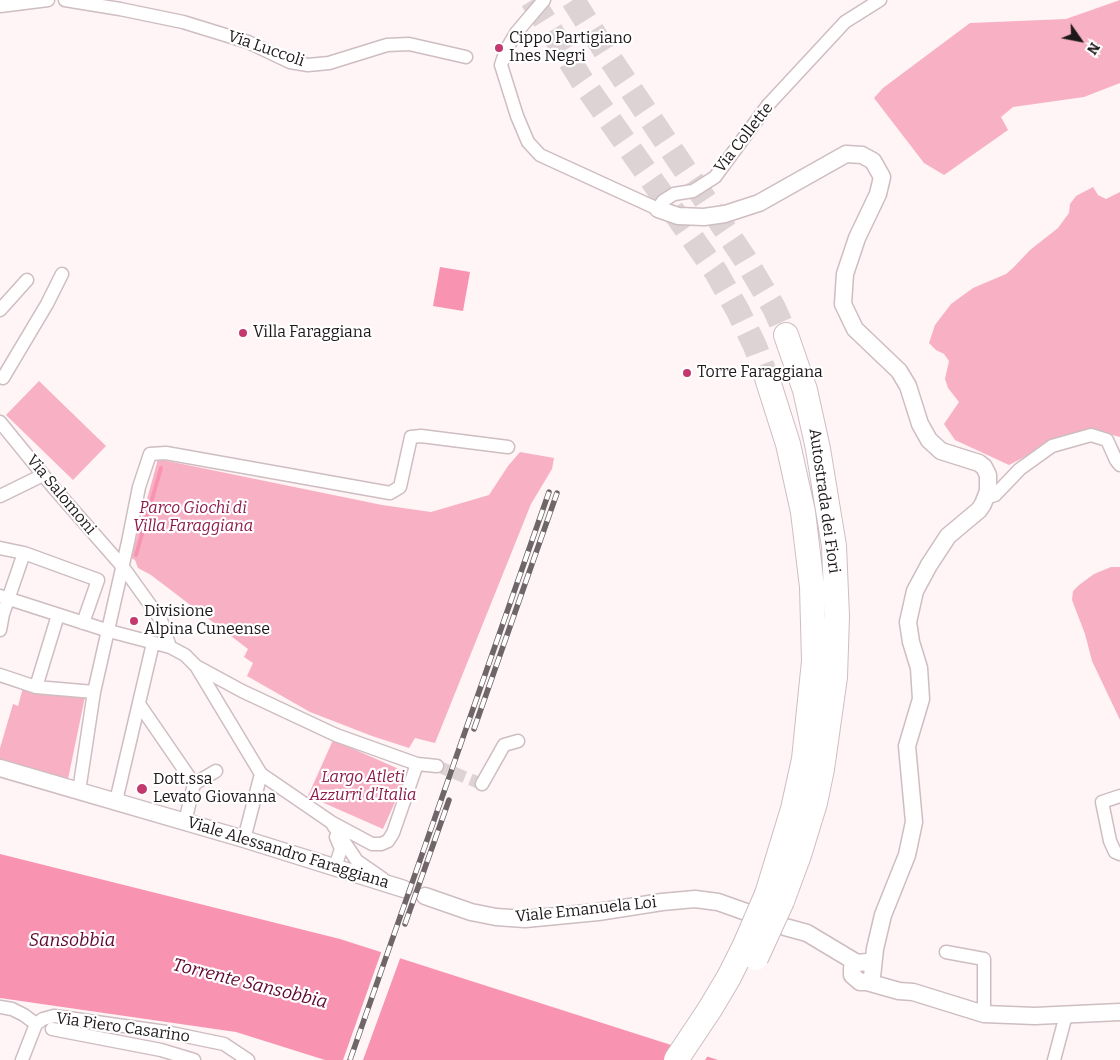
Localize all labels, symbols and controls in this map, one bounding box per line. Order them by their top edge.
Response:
north arrow [1055,15,1105,65]
street label: Via Luccoli [225,27,307,71]
place label: Cippo Partigiano Ines Negri [509,29,632,67]
text: N [1083,39,1103,58]
marker: Cippo Partigiano Ines Negri [493,42,505,54]
street label: Via Collette [711,99,777,177]
place label: Villa Faraggiana [253,323,372,343]
marker: Villa Faraggiana [237,327,249,339]
place label: Torre Faraggiana [697,363,823,383]
marker: Torre Faraggiana [681,367,693,379]
street label: Autostrada dei Fiori [804,427,844,575]
street label: Via Salomoni [22,451,100,539]
park label: Parco Giochi di Villa Faraggiana [133,499,253,537]
place label: Divisione Alpina Cuneense [144,602,270,640]
marker: Divisione Alpina Cuneense [128,615,140,627]
park label: Largo Atleti Azzurri d'Italia [310,768,416,806]
place label: Dott.ssa Levato Giovanna [153,770,276,808]
marker: Dott.ssa Levato Giovanna [135,782,149,796]
street label: Viale Alessandro Faraggiana [185,813,391,893]
street label: Viale Emanuela Loi [514,893,658,927]
water label: Sansobbia [29,930,115,952]
water label: Torrente Sansobbia [170,954,330,1014]
street label: Via Piero Casarino [55,1009,191,1047]

